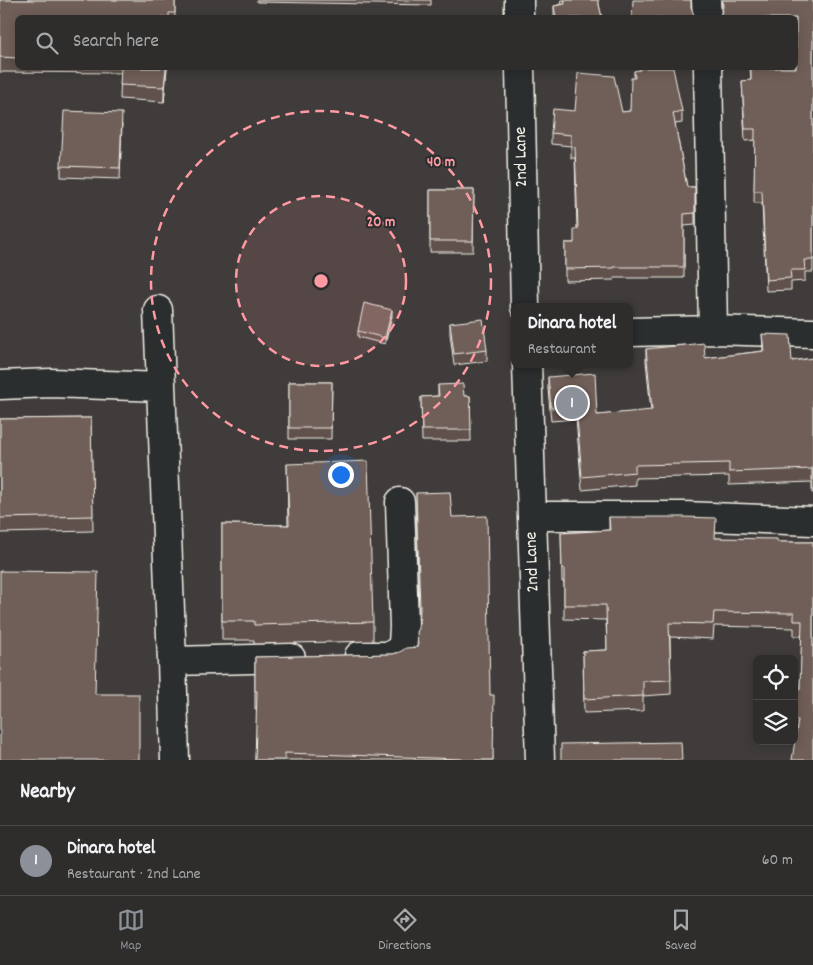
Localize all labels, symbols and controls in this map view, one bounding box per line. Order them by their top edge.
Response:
search box [15,15,798,70]
icon: search [33,29,61,57]
text: Search here [73,29,159,56]
street label: 2nd Lane [509,126,535,188]
text: 40 m [427,152,455,174]
text: 20 m [367,212,395,234]
centre of rings [312,272,330,290]
popup [511,303,633,368]
text: Dinara hotel [528,311,616,338]
text: Restaurant [528,338,596,361]
pin: 1 [556,384,588,422]
your location [328,462,354,488]
street label: 2nd Lane [519,531,547,593]
map controls [753,655,798,745]
button: locate [753,655,798,700]
button: layers [753,700,798,745]
text: Nearby [20,778,75,808]
text: Dinara hotel [67,836,155,863]
text: 1 [34,849,38,872]
text: 60 m [762,849,793,872]
text: Restaurant · 2nd Lane [67,863,201,886]
tab: Map [117,906,145,956]
tab: Directions [378,906,431,956]
tab: Saved [665,906,696,956]

